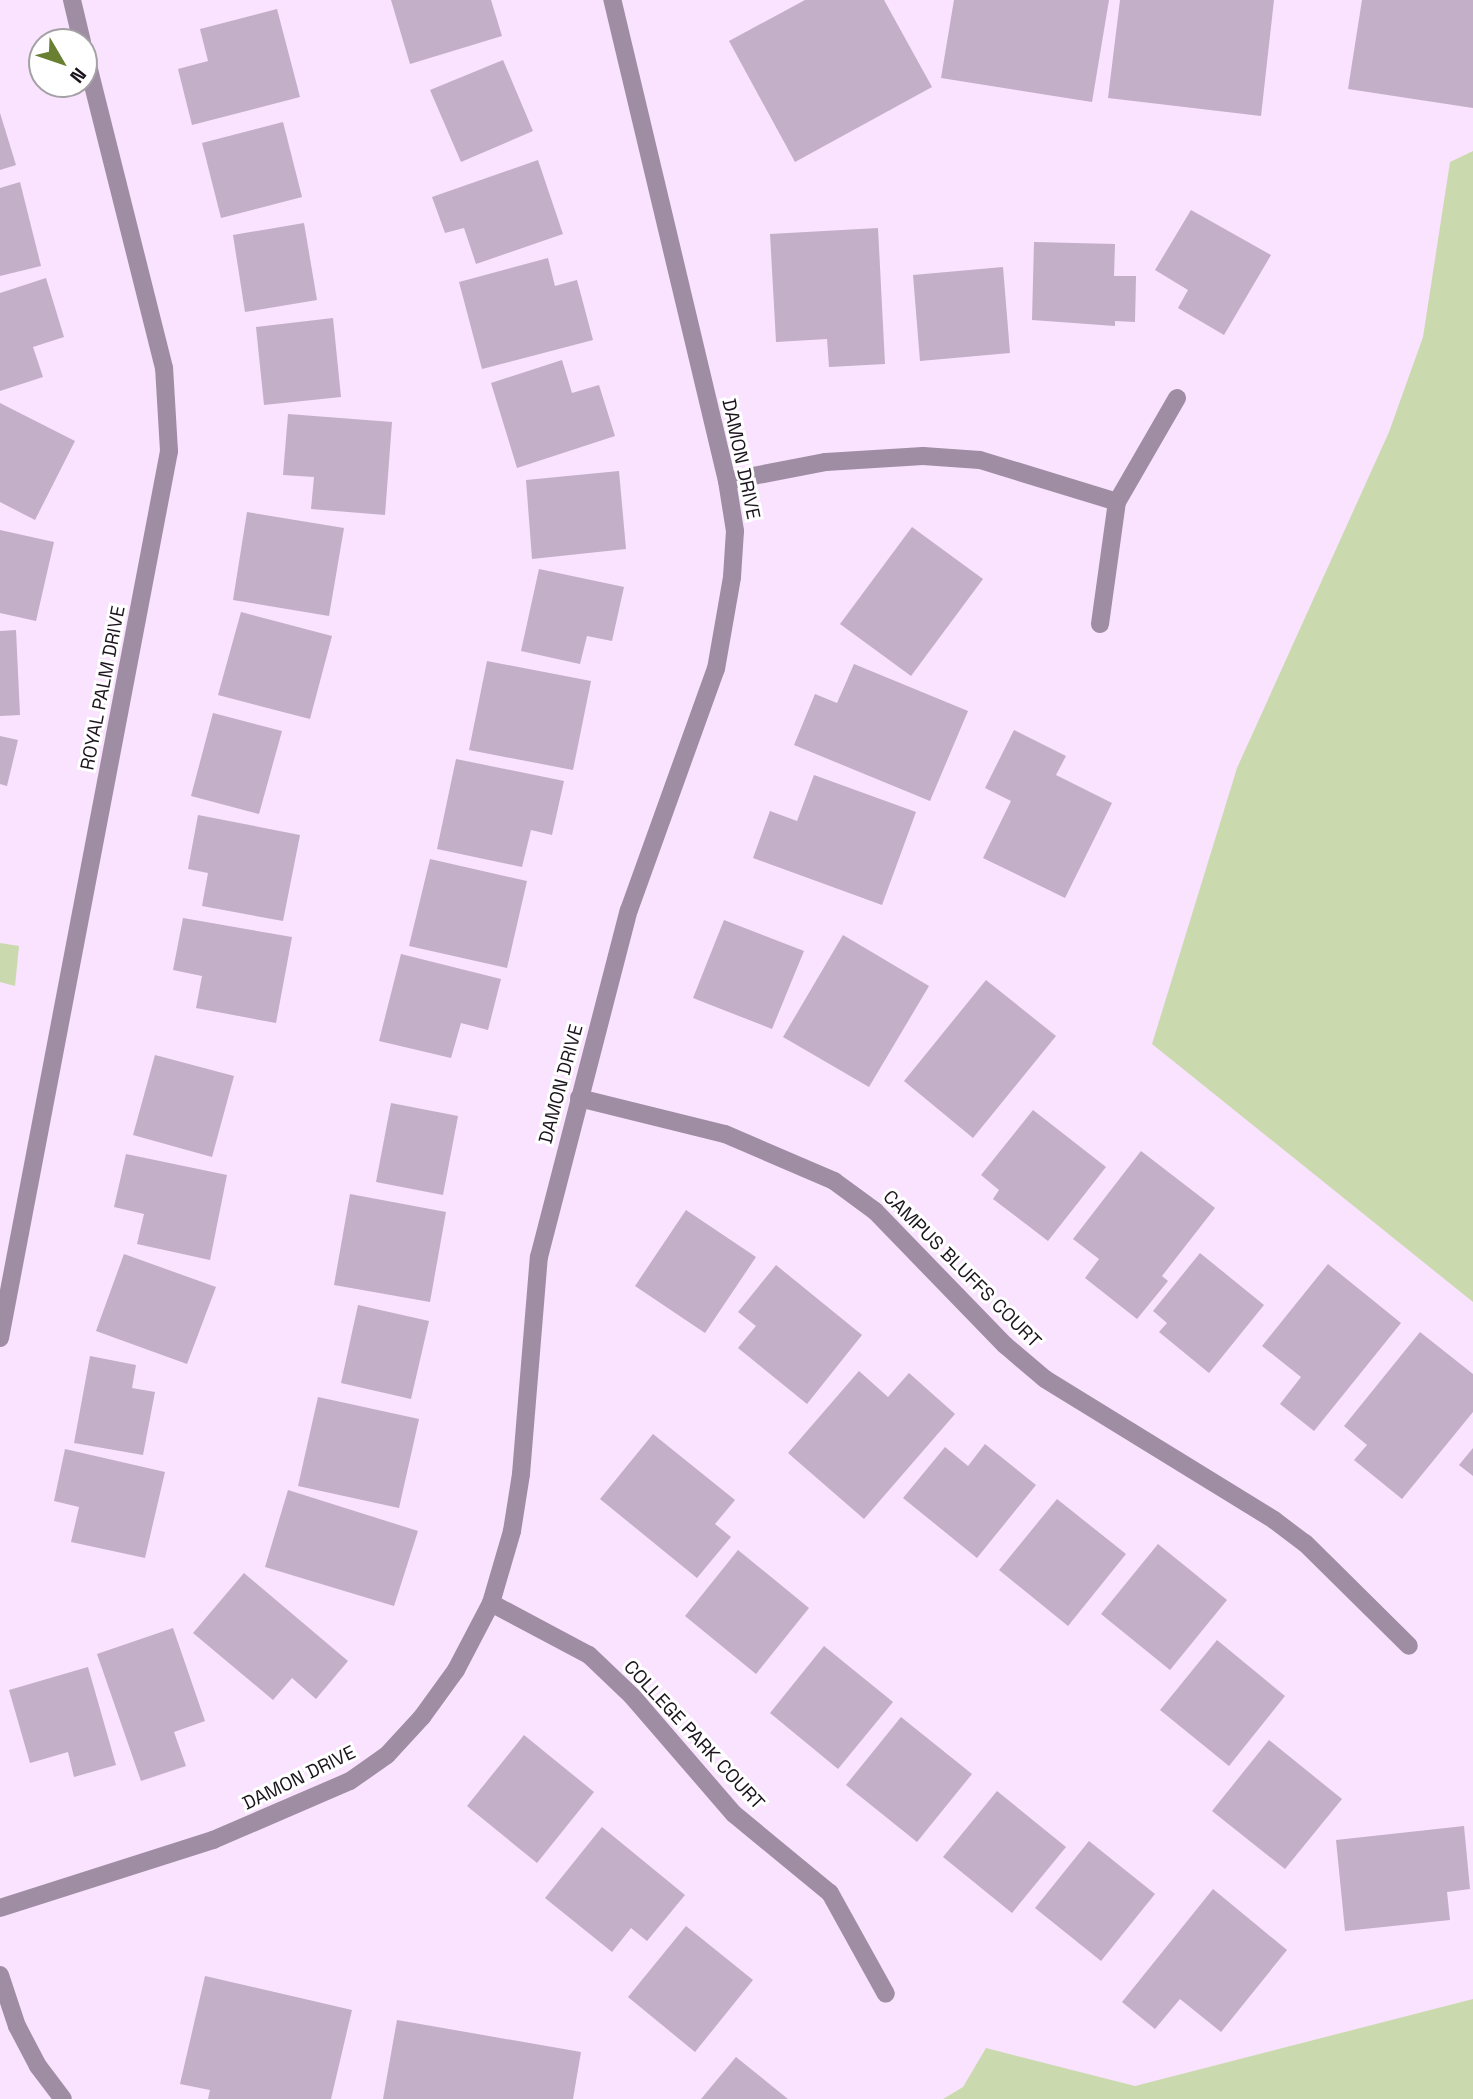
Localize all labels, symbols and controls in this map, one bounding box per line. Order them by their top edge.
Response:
north arrow [28,28,98,98]
text: N [64,62,92,88]
street label: DAMON DRIVE [717,397,765,521]
street label: ROYAL PALM DRIVE [76,604,130,772]
street label: DAMON DRIVE [534,1022,588,1146]
street label: CAMPUS BLUFFS COURT [878,1185,1046,1353]
street label: COLLEGE PARK COURT [619,1656,769,1814]
street label: DAMON DRIVE [239,1741,359,1815]

